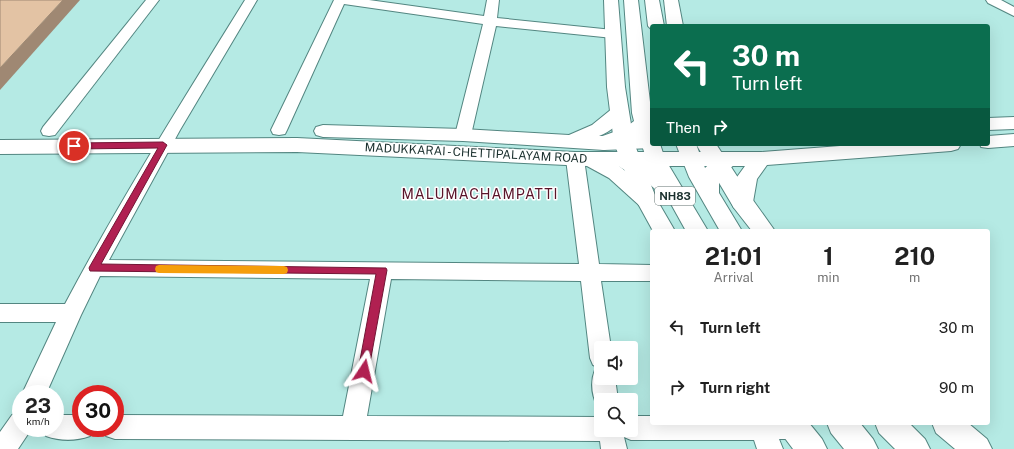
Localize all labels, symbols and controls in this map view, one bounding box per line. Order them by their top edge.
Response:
text: 30 m [732,39,800,72]
icon: left [666,40,718,92]
text: Turn left [732,73,802,94]
icon: right [709,116,731,138]
text: Then [666,119,701,136]
pin [57,129,91,163]
icon: arrive [63,135,85,157]
street label: MADUKKARAI - CHETTIPALAYAM ROAD [364,140,588,166]
district label: MALUMACHAMPATTI [401,186,559,202]
road number: NH83 [655,187,695,205]
text: 21:01 [705,242,763,270]
text: 1 [823,242,834,270]
text: 210 [894,242,935,270]
text: Arrival [714,270,754,285]
text: min [817,270,839,285]
text: m [909,270,920,285]
icon: left [666,316,688,338]
text: Turn left [700,319,761,336]
text: 30 m [939,319,974,336]
map controls [594,341,638,437]
button: sound [594,341,638,385]
position arrow [343,350,385,392]
icon: right [666,376,688,398]
text: Turn right [700,379,770,396]
text: 90 m [939,379,974,396]
speed limit sign: 30 [72,385,124,437]
button: search [594,393,638,437]
text: 23 [25,394,51,418]
text: km/h [26,415,50,427]

